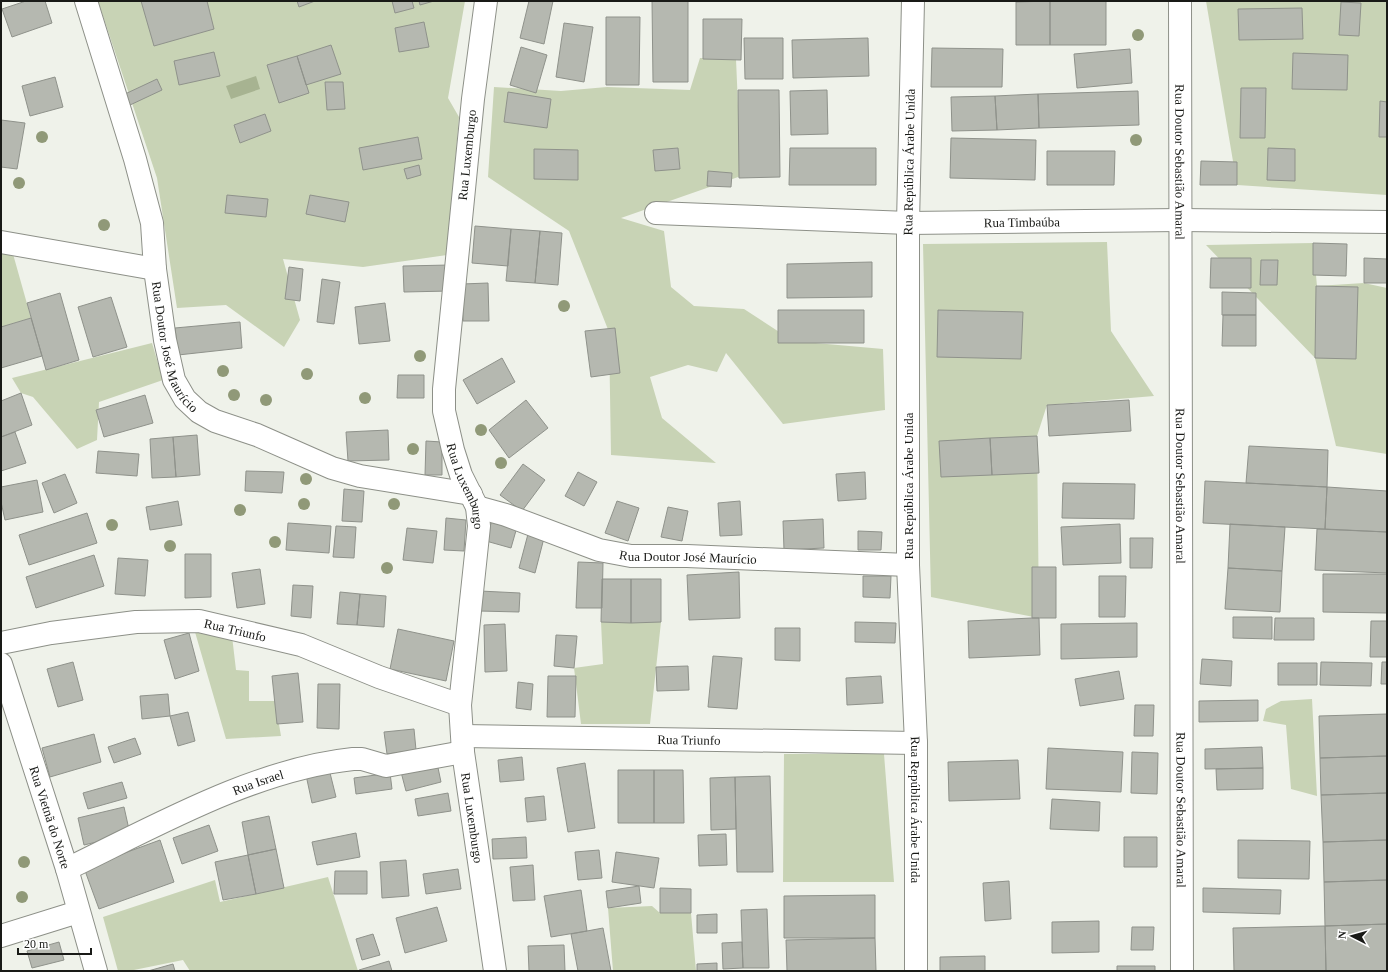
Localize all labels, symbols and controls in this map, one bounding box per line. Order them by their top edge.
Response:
street label: Rua Doutor Sebastião Amaral [1173,84,1188,240]
street label: Rua República Árabe Unida [900,88,918,236]
street label: Rua Luxemburgo [455,109,479,201]
street label: Rua Timbaúba [984,214,1060,230]
street label: Rua Doutor José Maurício [149,280,201,415]
street label: Rua Doutor Sebastião Amaral [1173,408,1189,564]
street label: Rua República Árabe Unida [901,412,916,559]
street label: Rua Luxemburgo [444,442,487,530]
street label: Rua Doutor José Maurício [618,546,757,566]
street label: Rua Triunfo [203,615,268,644]
street label: Rua Triunfo [657,732,721,747]
street label: Rua Doutor Sebastião Amaral [1174,732,1189,888]
street label: Rua República Árabe Unida [908,736,924,884]
street label: Rua Vietnã do Norte [27,764,74,871]
street label: Rua Israel [230,766,286,798]
street label: Rua Luxemburgo [459,772,487,864]
north arrow [1332,916,1372,956]
scale bar [18,930,91,956]
text: N [1336,930,1348,940]
text: 20 m [24,937,49,951]

